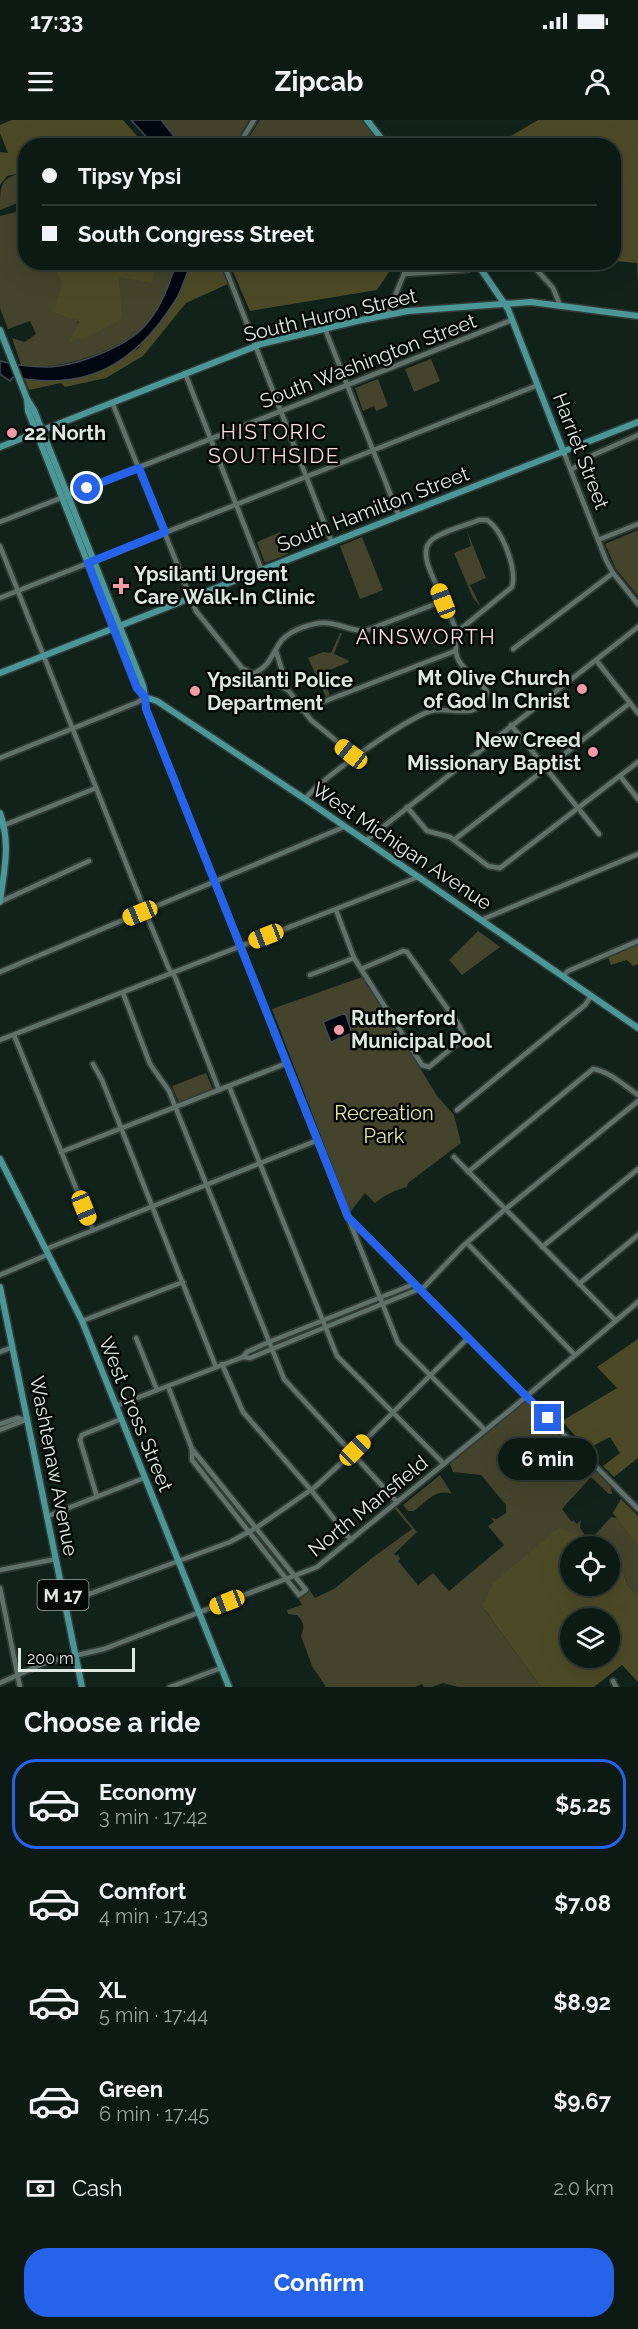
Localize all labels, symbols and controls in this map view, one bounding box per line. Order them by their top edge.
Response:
text: 17:33 [30,8,83,34]
icon: menu [24,65,57,98]
icon: person [581,65,614,98]
text: Zipcab [275,66,363,97]
text: Tipsy Ypsi [78,163,181,189]
text: South Congress Street [78,221,314,247]
street label: South Huron Street [241,283,419,347]
street label: South Washington Street [256,309,480,413]
street label: Harriet Street [548,389,614,513]
district label: HISTORIC SOUTHSIDE [208,419,340,468]
place label: 22 North [24,421,106,445]
marker: 22 North [5,426,19,440]
street label: South Hamilton Street [274,461,473,557]
route start [73,474,100,501]
place label: Ypsilanti Urgent Care Walk-In Clinic [134,562,315,609]
marker: Ypsilanti Urgent Care Walk-In Clinic [112,577,130,595]
car [428,581,458,621]
district label: AINSWORTH [356,624,496,649]
place label: Mt Olive Church of God In Christ [417,666,570,713]
place label: Ypsilanti Police Department [207,668,353,715]
marker: Mt Olive Church of God In Christ [575,682,589,696]
marker: Ypsilanti Police Department [188,684,202,698]
place label: New Creed Missionary Baptist [407,728,581,775]
car [331,736,371,772]
marker: New Creed Missionary Baptist [586,745,600,759]
street label: West Michigan Avenue [308,777,496,915]
car [120,898,160,928]
car [246,921,286,951]
place label: Rutherford Municipal Pool [351,1006,492,1053]
marker: Rutherford Municipal Pool [332,1023,346,1037]
park label: Recreation Park [334,1101,434,1148]
car [69,1188,99,1228]
street label: West Cross Street [94,1333,178,1495]
street label: Washtenaw Avenue [25,1374,83,1558]
route end [534,1404,561,1431]
car [336,1431,374,1469]
callout: 6 min [498,1439,598,1481]
text: 6 min [521,1447,574,1471]
street label: North Mansfield [303,1450,433,1562]
map controls [560,1536,620,1668]
button: locate [560,1536,620,1596]
road number: M 17 [38,1580,88,1610]
car [207,1587,247,1617]
button: layers [560,1608,620,1668]
scale bar [18,1645,135,1672]
text: 200 m [27,1649,74,1668]
text: Choose a ride [24,1707,200,1738]
icon: car [27,1777,81,1831]
text: Economy [99,1779,197,1805]
text: $5.25 [555,1791,611,1817]
text: 3 min · 17:42 [99,1805,207,1829]
icon: car [27,1876,81,1930]
text: Comfort [99,1878,186,1904]
text: $7.08 [554,1890,611,1916]
text: 4 min · 17:43 [99,1904,208,1928]
icon: car [27,1975,81,2029]
text: XL [99,1977,126,2003]
text: $8.92 [553,1989,611,2015]
text: 5 min · 17:44 [99,2003,208,2027]
icon: car [27,2074,81,2128]
text: Green [99,2076,163,2102]
text: $9.67 [553,2088,611,2114]
text: 6 min · 17:45 [99,2102,209,2126]
icon: cash [24,2172,57,2205]
text: Cash [72,2175,123,2201]
text: 2.0 km [553,2176,614,2200]
button: Confirm [24,2248,614,2317]

